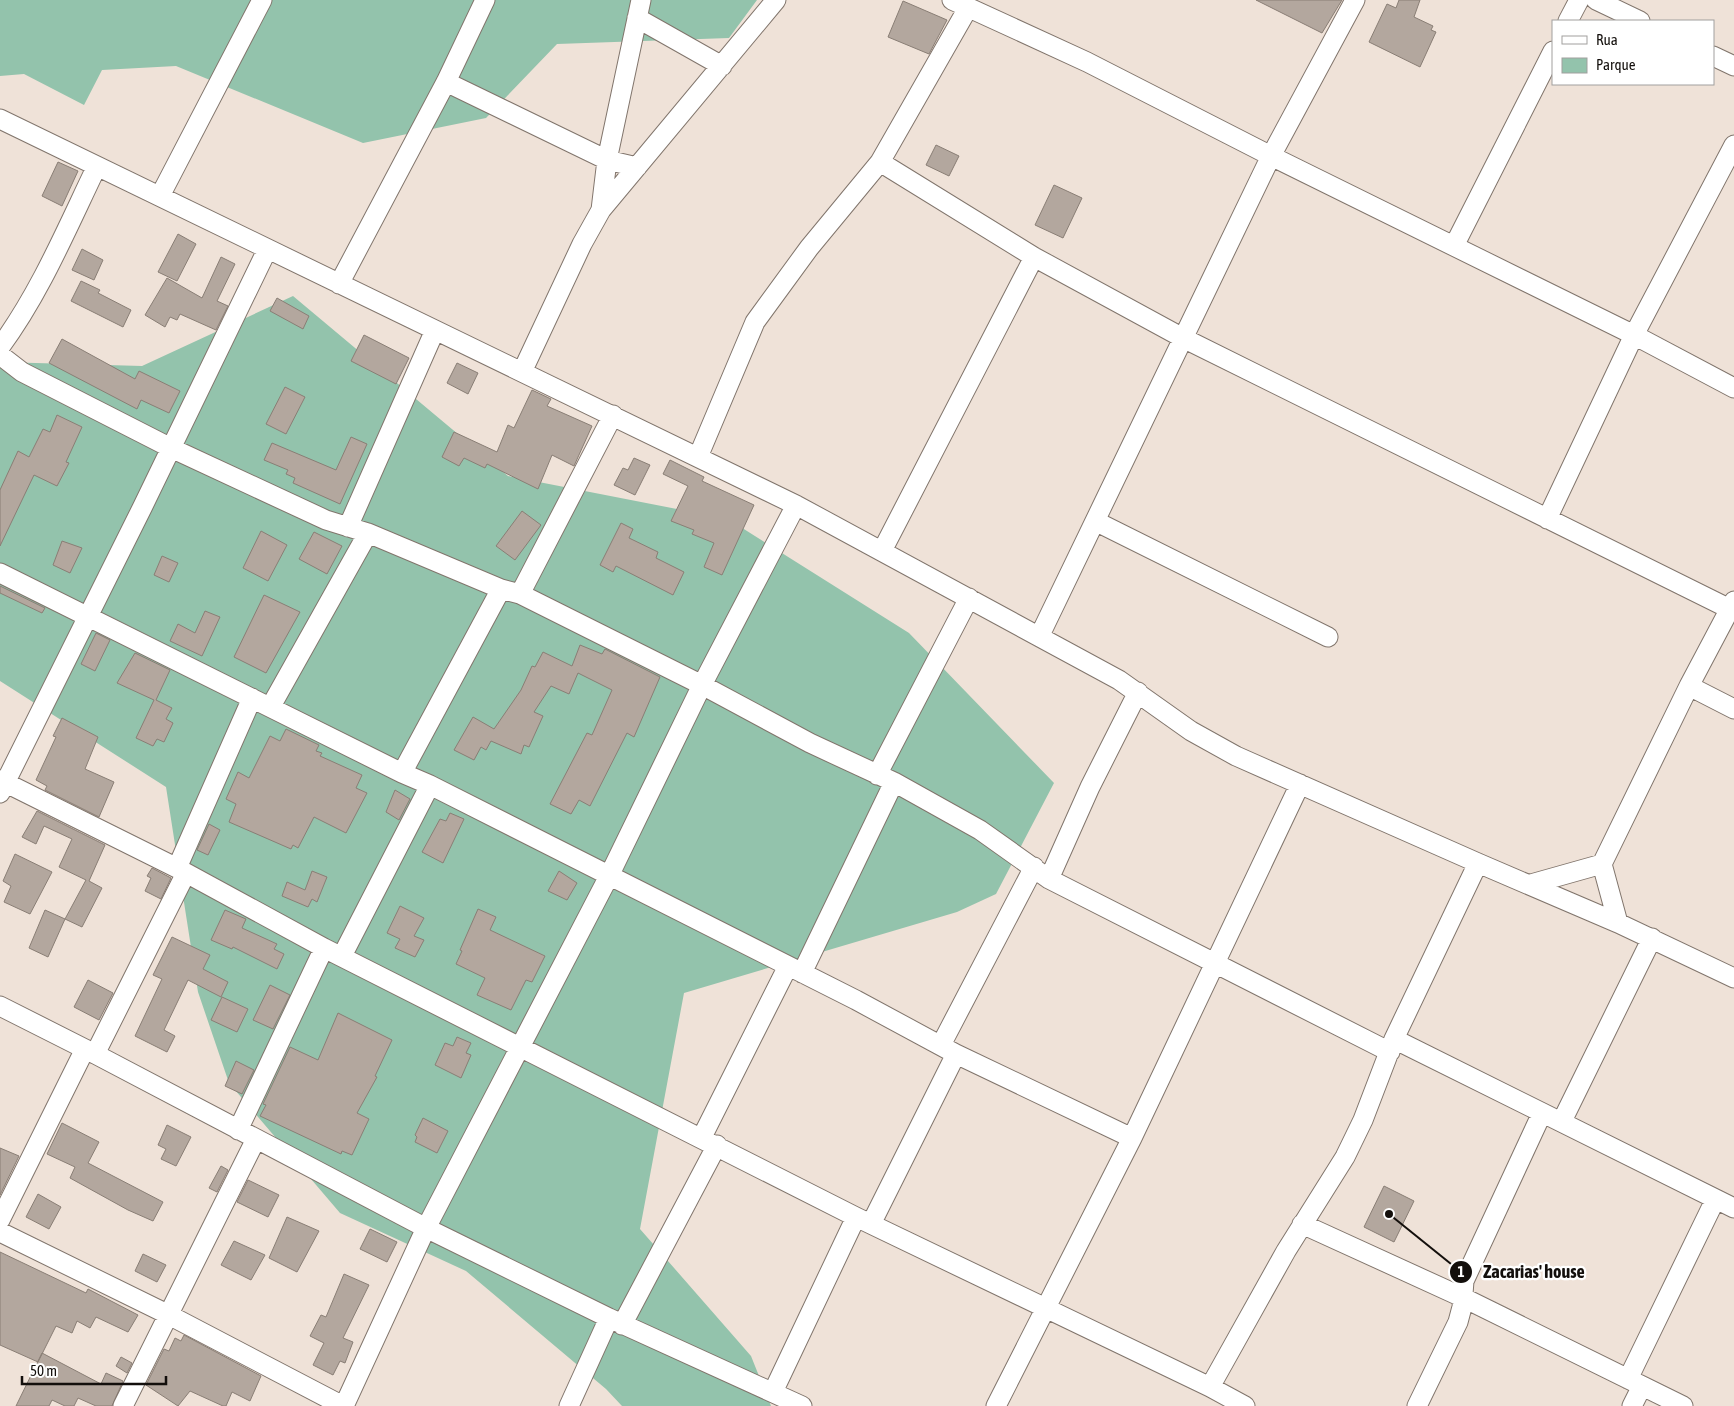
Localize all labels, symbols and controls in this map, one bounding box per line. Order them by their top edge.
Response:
legend [1552,20,1714,85]
text: Rua [1596,31,1618,48]
text: Parque [1596,56,1636,73]
callout: Zacarias' house [1449,1255,1595,1288]
text: Zacarias' house [1483,1261,1585,1282]
text: 1 [1457,1263,1465,1280]
scale bar [22,1354,166,1386]
text: 50 m [30,1362,57,1379]

